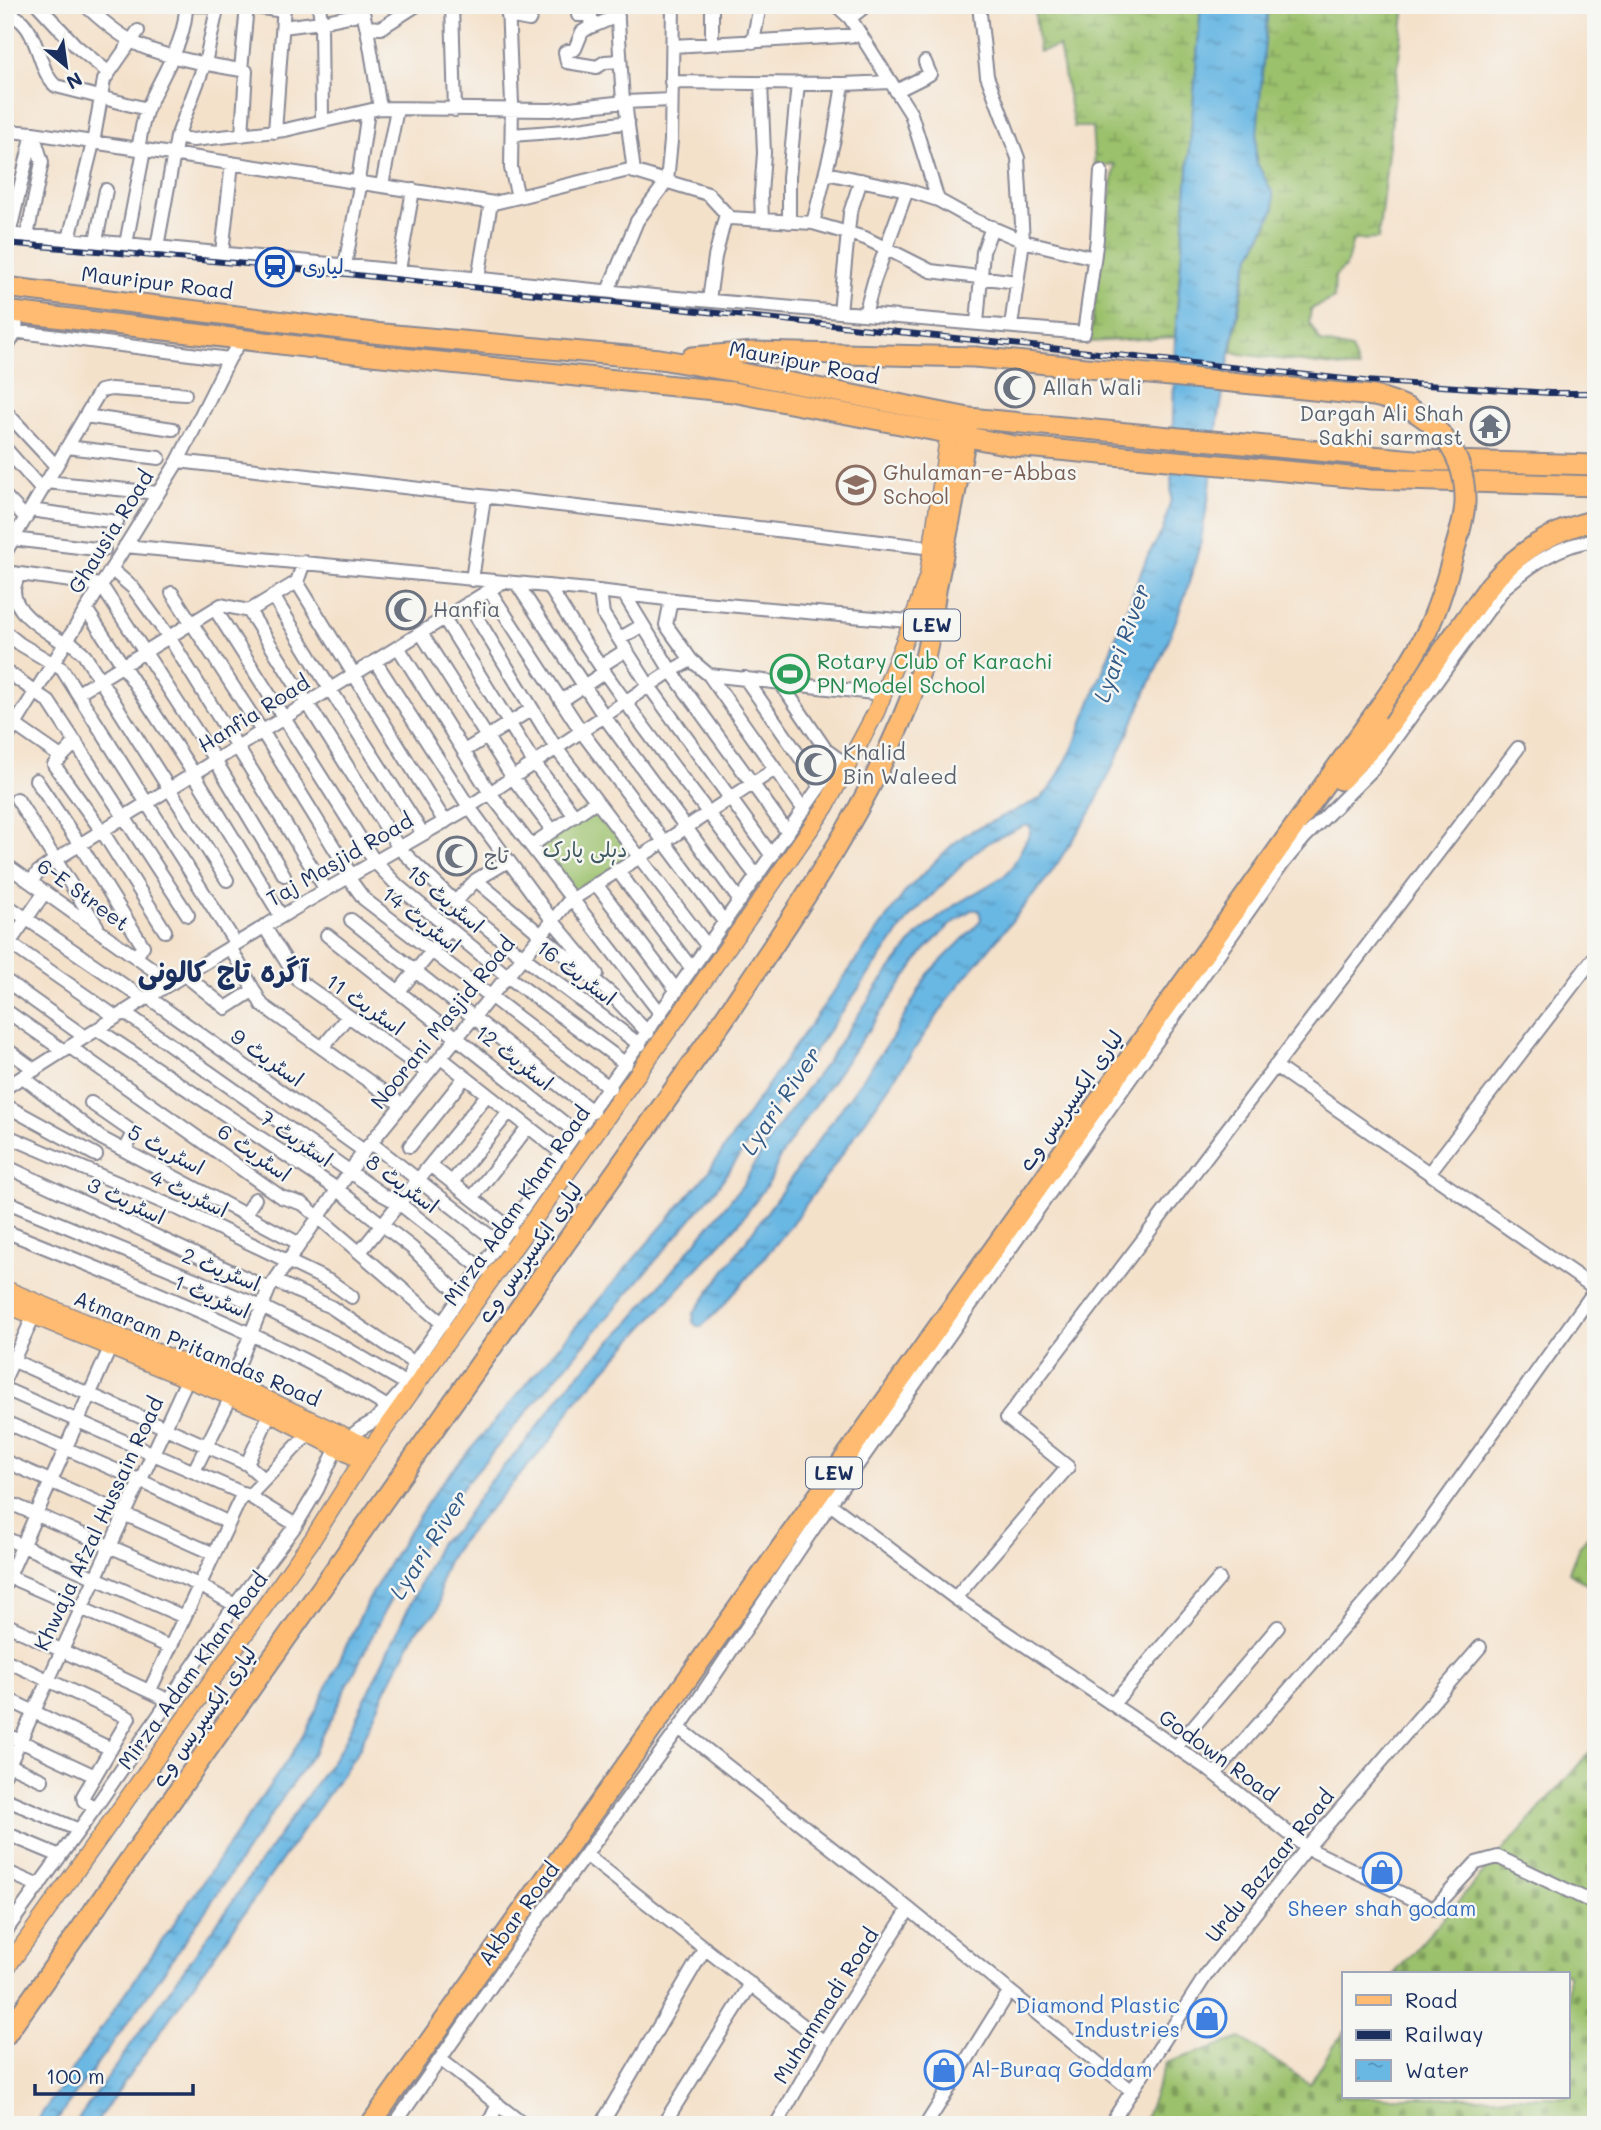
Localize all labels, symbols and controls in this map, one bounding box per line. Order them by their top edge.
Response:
north arrow [32,32,102,102]
text: N [62,67,87,96]
station icon: لیاری [254,246,296,288]
place label: لیاری [302,252,344,279]
street label: Mauripur Road [80,259,234,304]
street label: Mauripur Road [727,334,882,389]
mosque icon: Allah Wali [994,367,1036,409]
place label: Allah Wali [1042,373,1142,400]
place label: Dargah Ali Shah Sakhi sarmast [1300,399,1463,450]
temple icon: Dargah Ali Shah Sakhi sarmast [1469,405,1511,447]
place label: Ghulaman-e-Abbas School [883,458,1077,509]
street label: Ghausia Road [61,464,158,598]
school or university icon: Ghulaman-e-Abbas School [835,464,877,506]
water label: Lyari River [1086,579,1156,706]
mosque icon: Hanfia [385,589,427,631]
place label: Hanfia [433,595,500,622]
road number: LEW [904,610,960,640]
place label: Rotary Club of Karachi PN Model School [817,647,1053,698]
sports icon: Rotary Club of Karachi PN Model School [769,653,811,695]
street label: Hanfia Road [192,668,314,758]
place label: Khalid Bin Waleed [843,738,957,789]
mosque icon: Khalid Bin Waleed [795,744,837,786]
street label: Taj Masjid Road [261,806,417,911]
mosque icon: تاج [436,835,478,877]
park label: دہلی پارک [543,835,627,866]
place label: تاج [484,841,510,870]
street label: 6-E Street [33,851,135,936]
street label: اسٹریٹ 15 [402,858,490,938]
street label: اسٹریٹ 14 [377,880,467,958]
street label: Noorani Masjid Road [364,930,520,1114]
street label: اسٹریٹ 16 [532,933,622,1011]
district label: آگرہ تاج کالونی [138,953,310,991]
street label: اسٹریٹ 11 [321,967,410,1041]
street label: اسٹریٹ 12 [470,1018,559,1096]
street label: اسٹریٹ 9 [226,1022,310,1092]
street label: لیاری ایکسپریس وے [1011,1025,1129,1176]
water label: Lyari River [733,1041,827,1160]
street label: Mirza Adam Khan Road [436,1100,595,1310]
street label: اسٹریٹ 7 [255,1104,339,1172]
street label: اسٹریٹ 5 [124,1117,210,1180]
street label: اسٹریٹ 6 [213,1117,297,1187]
street label: اسٹریٹ 8 [361,1147,445,1218]
street label: اسٹریٹ 4 [146,1163,233,1222]
street label: اسٹریٹ 3 [83,1170,170,1229]
street label: لیاری ایکسپریس وے [470,1177,588,1328]
street label: اسٹریٹ 2 [178,1241,265,1297]
street label: اسٹریٹ 1 [170,1268,255,1324]
street label: Atmaram Pritamdas Road [70,1283,325,1412]
street label: Khwaja Afzal Hussain Road [27,1392,168,1655]
road number: LEW [806,1457,862,1488]
water label: Lyari River [382,1484,475,1605]
street label: Mirza Adam Khan Road [111,1566,273,1774]
street label: لیاری ایکسپریس وے [144,1641,262,1792]
street label: Godown Road [1154,1702,1284,1807]
street label: Urdu Bazaar Road [1199,1783,1339,1947]
shop icon: Sheer shah godam [1361,1851,1403,1893]
street label: Akbar Road [471,1856,564,1970]
place label: Sheer shah godam [1288,1894,1476,1921]
street label: Muhammadi Road [766,1922,883,2088]
legend [1342,1972,1570,2098]
text: Road [1405,1986,1457,2013]
place label: Diamond Plastic Industries [1016,1991,1180,2042]
shop icon: Diamond Plastic Industries [1186,1997,1228,2039]
text: Railway [1405,2020,1484,2047]
shop icon: Al-Buraq Goddam [923,2049,965,2091]
scale bar [35,2053,192,2097]
place label: Al-Buraq Goddam [971,2055,1152,2082]
text: Water [1405,2056,1469,2083]
text: 100 m [46,2062,105,2089]

